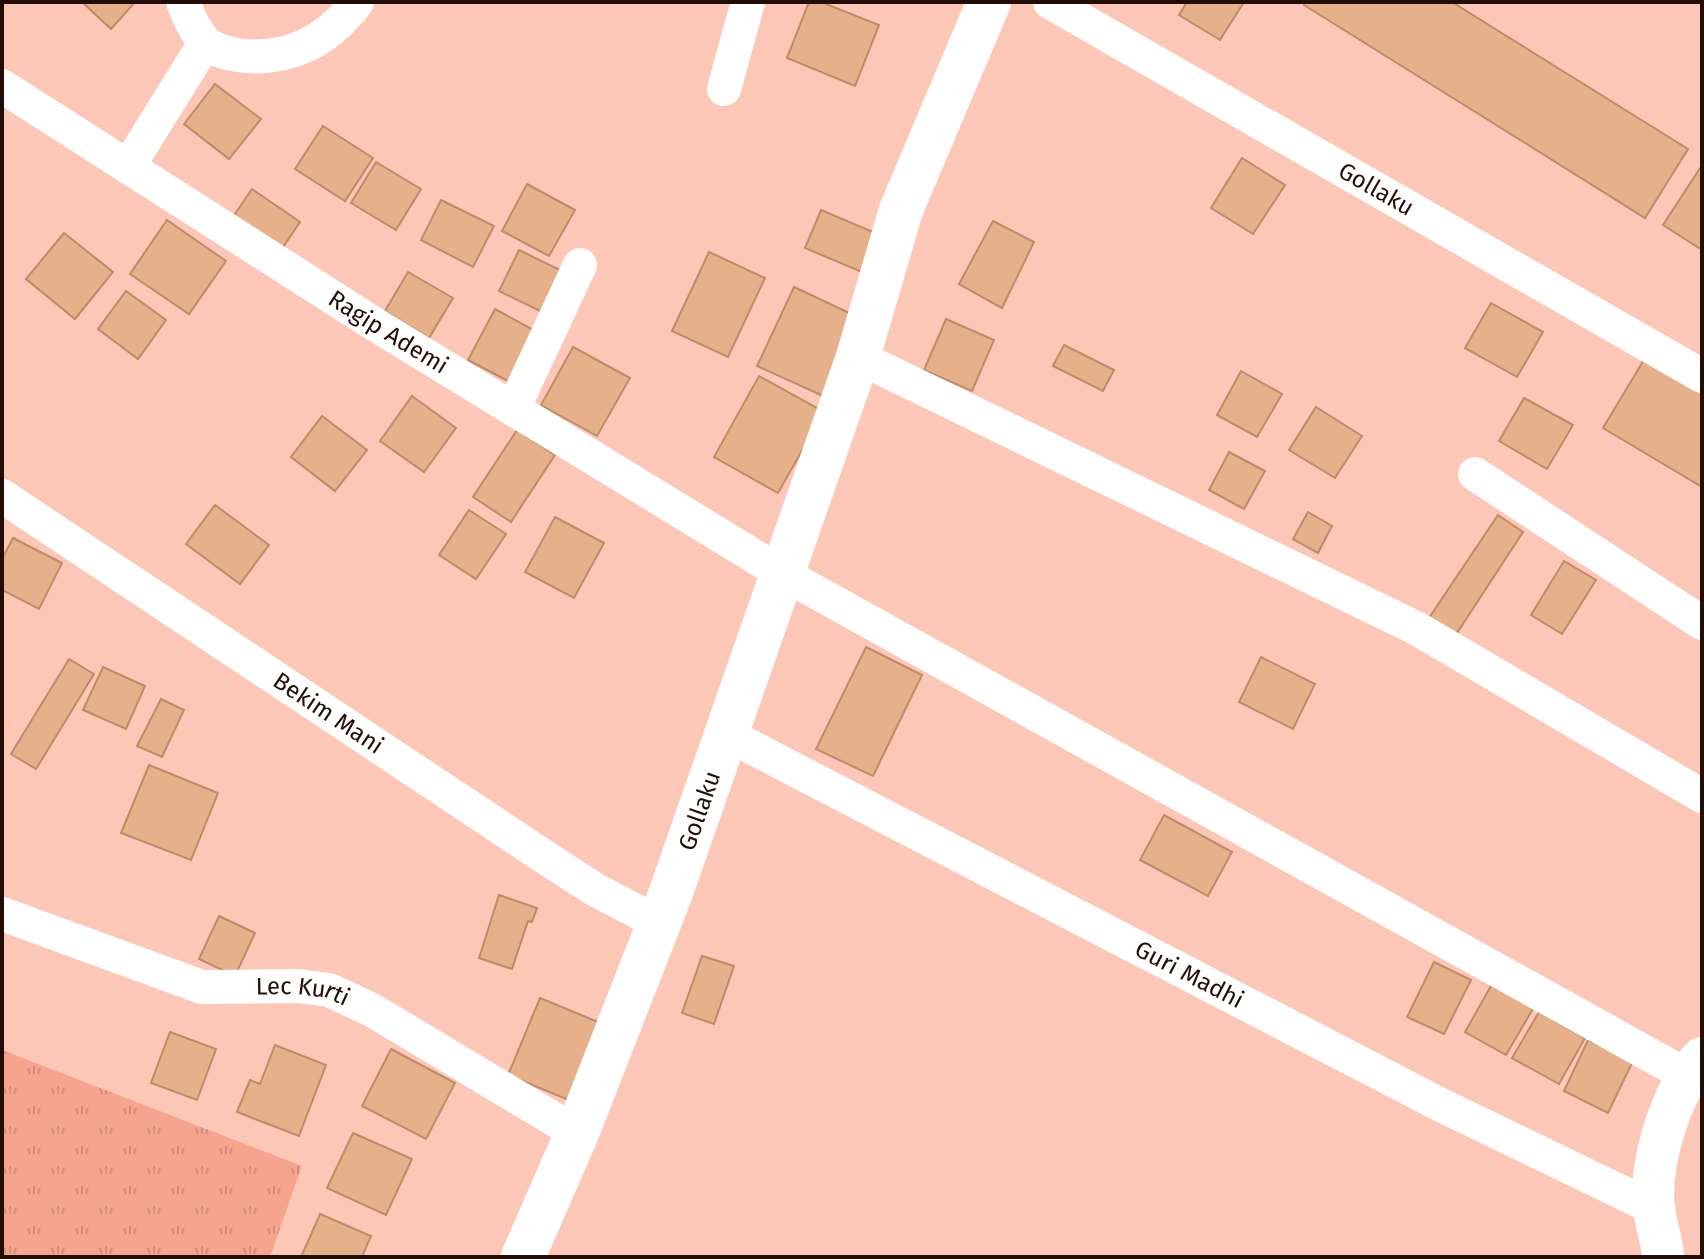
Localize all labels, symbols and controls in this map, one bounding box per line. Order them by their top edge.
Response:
street label: Gollaku [1333,156,1419,222]
street label: Ragip Ademi [323,284,453,380]
street label: Bekim Mani [268,667,389,760]
street label: Gollaku [673,767,726,854]
street label: Guri Madhi [1130,935,1248,1014]
street label: Lec Kurti [255,972,354,1012]

